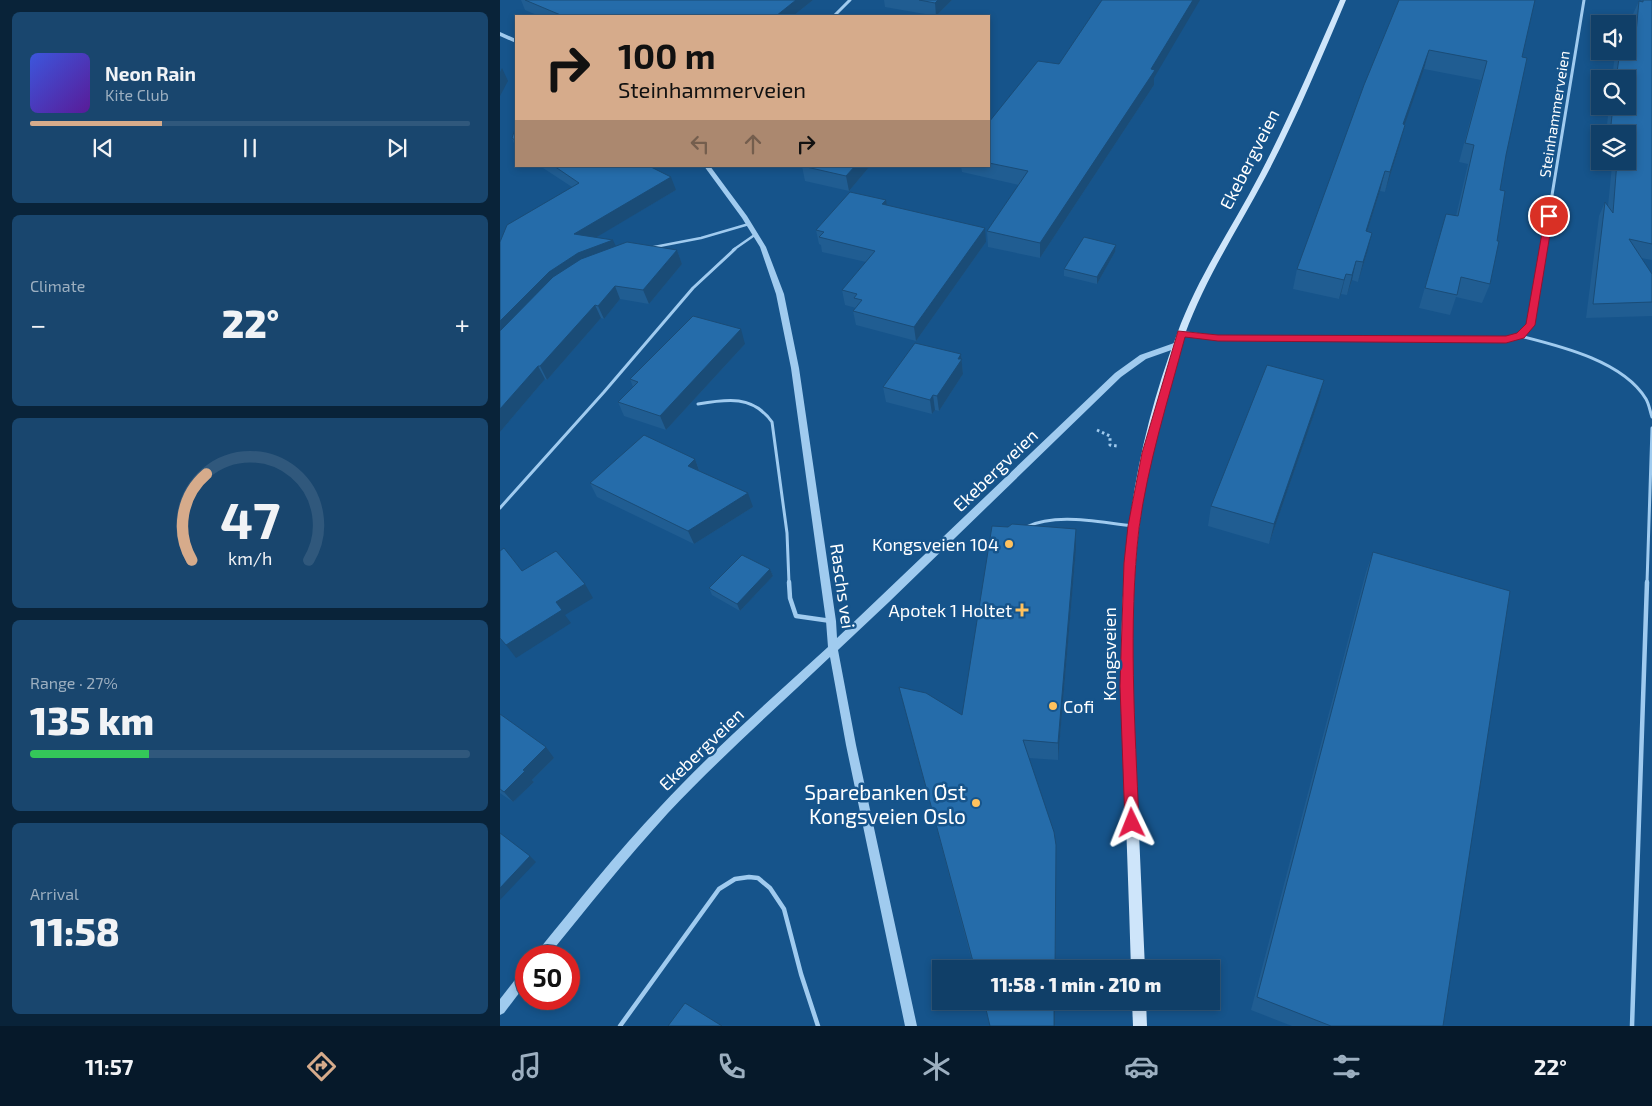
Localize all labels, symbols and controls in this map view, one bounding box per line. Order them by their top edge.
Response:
map controls [1591,15,1636,170]
button: sound [1591,15,1636,60]
text: 100 m [618,34,716,76]
icon: right [535,35,600,100]
street label: Steinhammerveien [1535,49,1573,179]
text: Neon Rain [105,62,196,85]
button: search [1591,70,1636,115]
text: Steinhammerveien [618,76,806,102]
text: Kite Club [105,85,169,104]
street label: Ekebergveien [1214,105,1284,213]
button: layers [1591,125,1636,170]
icon: left [686,130,714,158]
icon: ahead [739,130,767,158]
icon: right [792,130,820,158]
icon: previous [89,134,117,162]
icon: pause [236,134,264,162]
icon: next [383,134,411,162]
pin [1528,195,1570,237]
icon: arrive [1535,202,1563,230]
text: Climate [30,276,85,295]
text: 22° [222,300,279,346]
text: − [30,307,46,341]
text: + [455,307,470,341]
street label: Ekebergveien [948,424,1042,516]
text: 47 [220,487,280,549]
place label: Kongsveien 104 [872,533,999,555]
marker: Kongsveien 104 [1003,538,1015,550]
street label: Raschs vei [826,542,860,630]
text: km/h [228,547,272,569]
place label: Apotek 1 Holtet [889,599,1012,621]
marker: Apotek 1 Holtet [1016,604,1028,616]
street label: Kongsveien [1098,607,1120,701]
text: Range · 27% [30,673,118,692]
place label: Cofi [1063,695,1094,717]
text: 135 km [30,697,154,743]
marker: Cofi [1047,700,1059,712]
street label: Ekebergveien [654,703,748,795]
place label: Sparebanken Øst Kongsveien Oslo [804,779,966,828]
position arrow [1105,796,1157,848]
marker: Sparebanken Øst Kongsveien Oslo [970,797,982,809]
text: Arrival [30,884,79,903]
text: 11:58 [30,908,120,954]
speed limit sign: 50 [515,945,580,1010]
text: 11:58 · 1 min · 210 m [991,973,1161,996]
icon: directions [304,1049,339,1084]
icon: music [509,1049,544,1084]
icon: phone [714,1049,749,1084]
icon: climate [919,1049,954,1084]
icon: car [1124,1049,1159,1084]
icon: filters [1329,1049,1364,1084]
text: 11:57 [85,1053,133,1079]
text: 22° [1534,1053,1567,1079]

